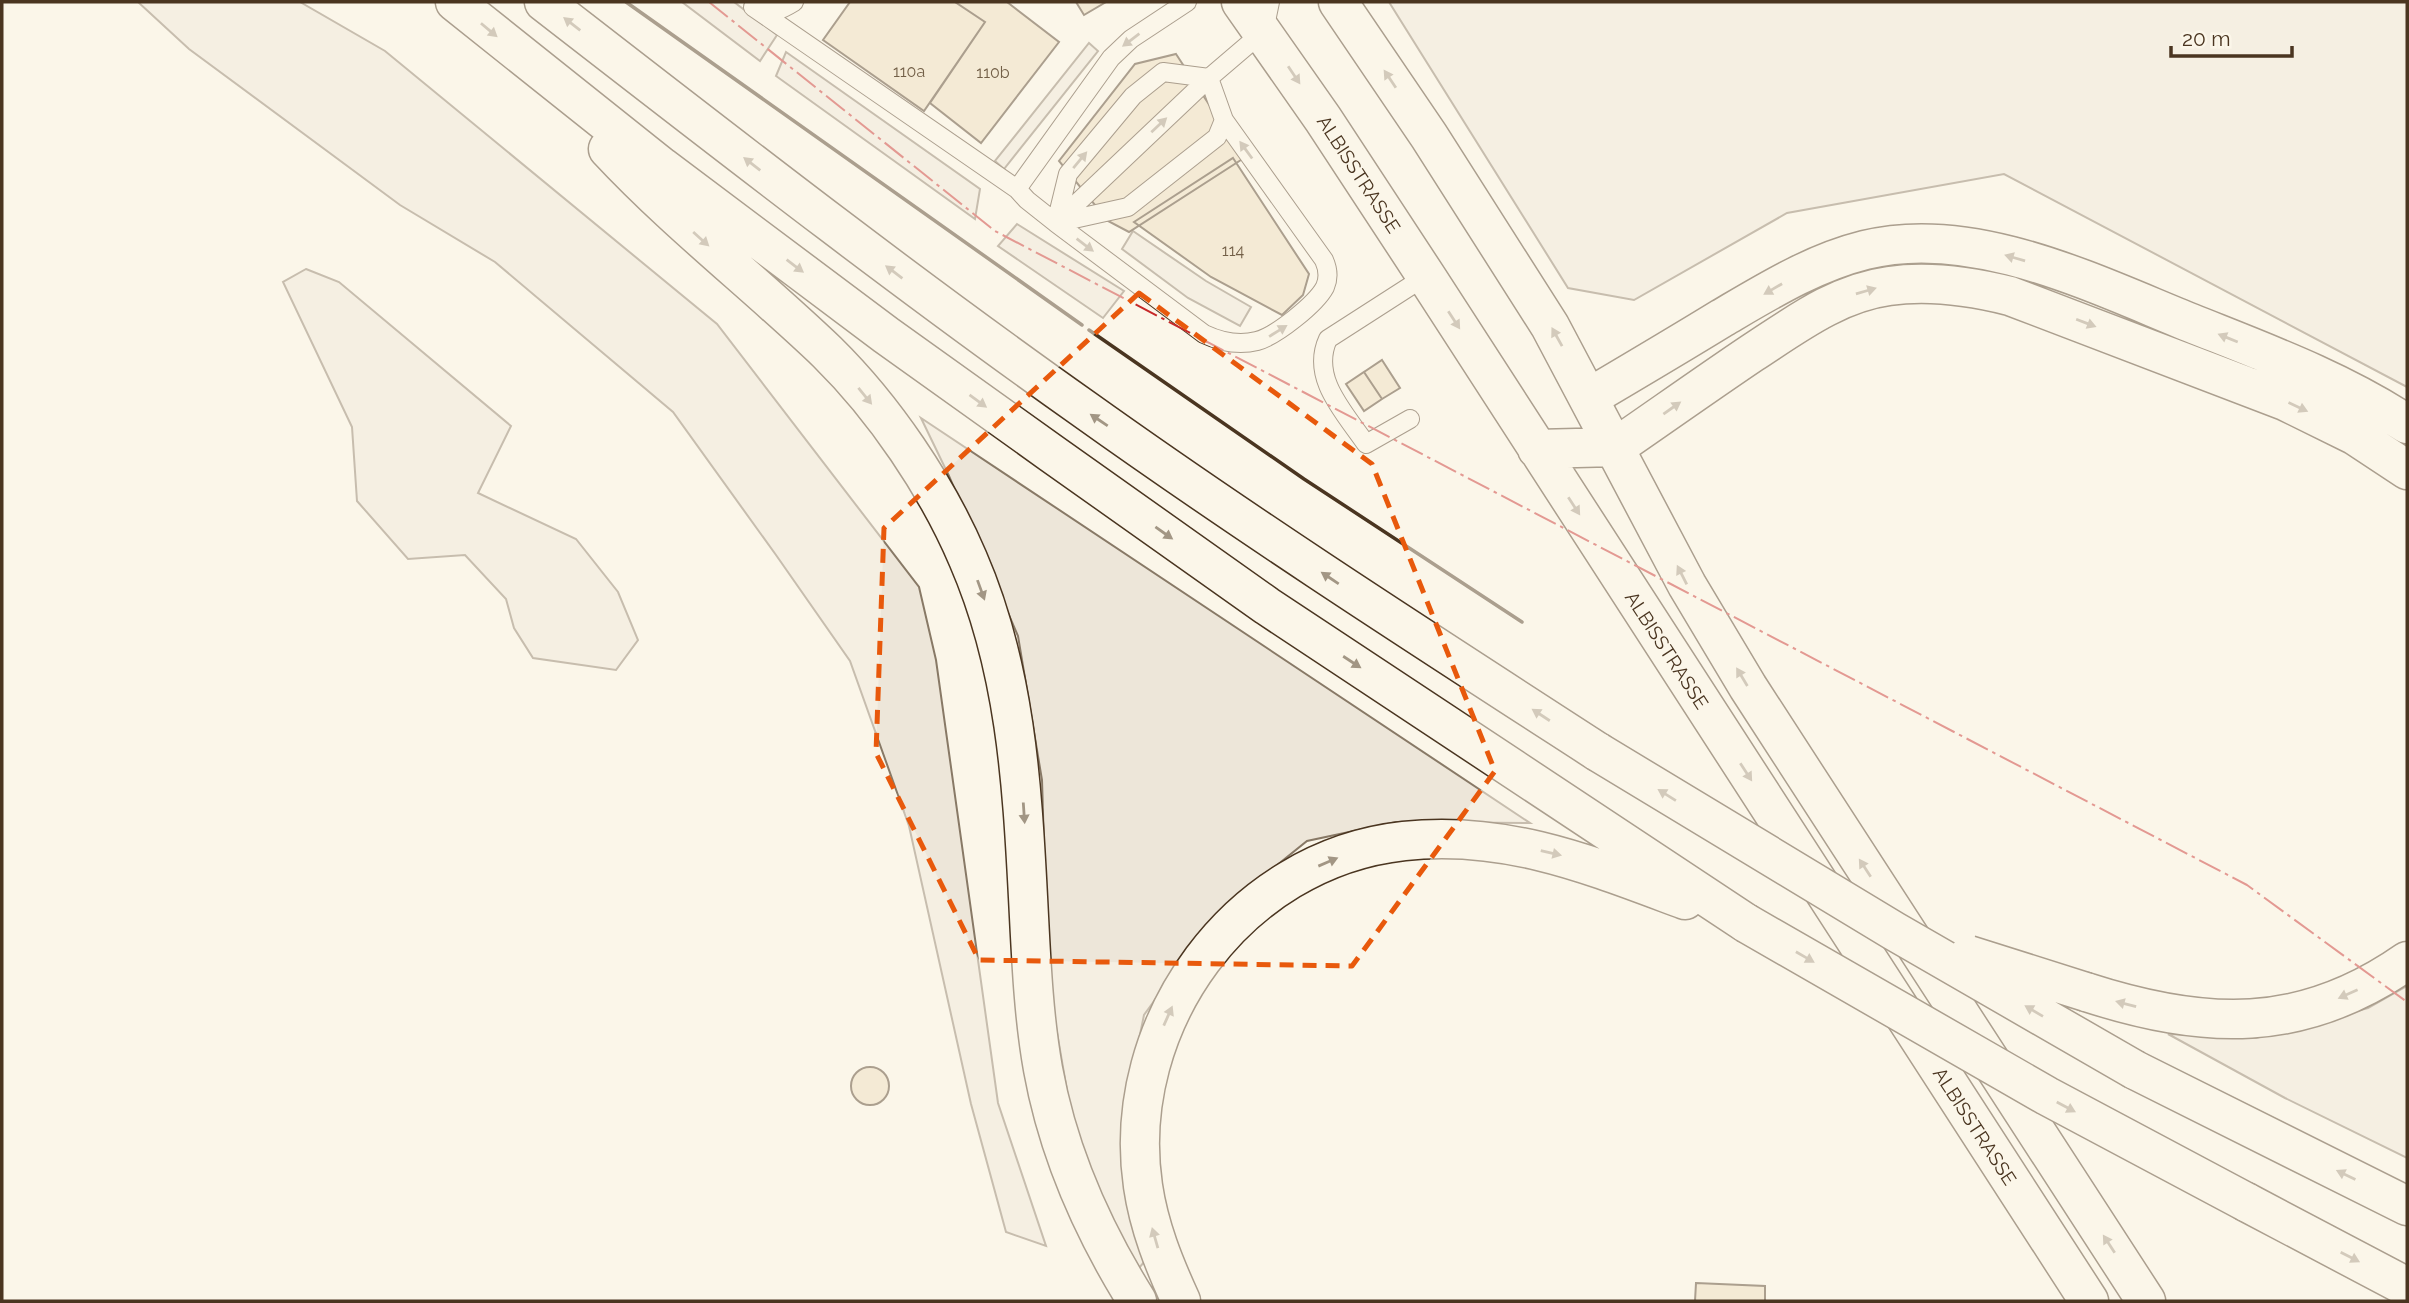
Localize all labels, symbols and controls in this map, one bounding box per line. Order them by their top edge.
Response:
scale bar [2171,14,2292,58]
one-way arrow [564,16,582,31]
one-way arrow [481,22,498,37]
text: 20 m [2182,26,2230,51]
one-way arrow [1122,33,1140,48]
house number: 110a [893,62,925,81]
house number: 110b [976,63,1010,82]
one-way arrow [1287,65,1300,85]
one-way arrow [1383,70,1397,88]
street label: ALBISSTRASSE [1313,111,1405,237]
one-way arrow [1150,118,1167,134]
one-way arrow [1239,141,1253,159]
one-way arrow [1072,152,1087,169]
one-way arrow [743,157,761,171]
one-way arrow [692,231,709,246]
one-way arrow [1076,237,1094,251]
house number: 114 [1222,241,1244,260]
one-way arrow [2004,253,2025,263]
one-way arrow [786,259,804,274]
one-way arrow [885,265,903,279]
one-way arrow [1763,283,1783,295]
one-way arrow [1856,286,1877,296]
one-way arrow [1447,311,1461,329]
one-way arrow [2076,318,2097,329]
one-way arrow [1268,324,1288,337]
one-way arrow [1551,327,1563,347]
one-way arrow [2217,332,2238,343]
one-way arrow [857,387,872,404]
one-way arrow [969,394,987,408]
one-way arrow [1663,401,1681,415]
one-way arrow [2288,401,2308,413]
one-way arrow [1090,413,1108,427]
one-way arrow [1568,497,1581,516]
one-way arrow [1155,526,1173,540]
one-way arrow [1677,564,1689,584]
one-way arrow [1320,572,1339,585]
one-way arrow [975,580,986,601]
street label: ALBISSTRASSE [1621,587,1713,713]
one-way arrow [1342,655,1361,668]
one-way arrow [1736,667,1748,686]
one-way arrow [1531,709,1550,722]
one-way arrow [1739,762,1752,781]
one-way arrow [1658,789,1677,801]
one-way arrow [1018,802,1029,824]
one-way arrow [1540,848,1562,859]
one-way arrow [1317,856,1338,867]
one-way arrow [1859,858,1872,878]
one-way arrow [1795,951,1815,963]
one-way arrow [2338,988,2358,1000]
one-way arrow [2115,999,2136,1009]
one-way arrow [2024,1004,2043,1017]
one-way arrow [1162,1006,1174,1026]
street label: ALBISSTRASSE [1929,1063,2021,1189]
one-way arrow [2057,1100,2077,1112]
one-way arrow [2336,1170,2356,1181]
one-way arrow [1150,1227,1160,1248]
one-way arrow [2102,1235,2116,1253]
one-way arrow [2340,1250,2360,1262]

